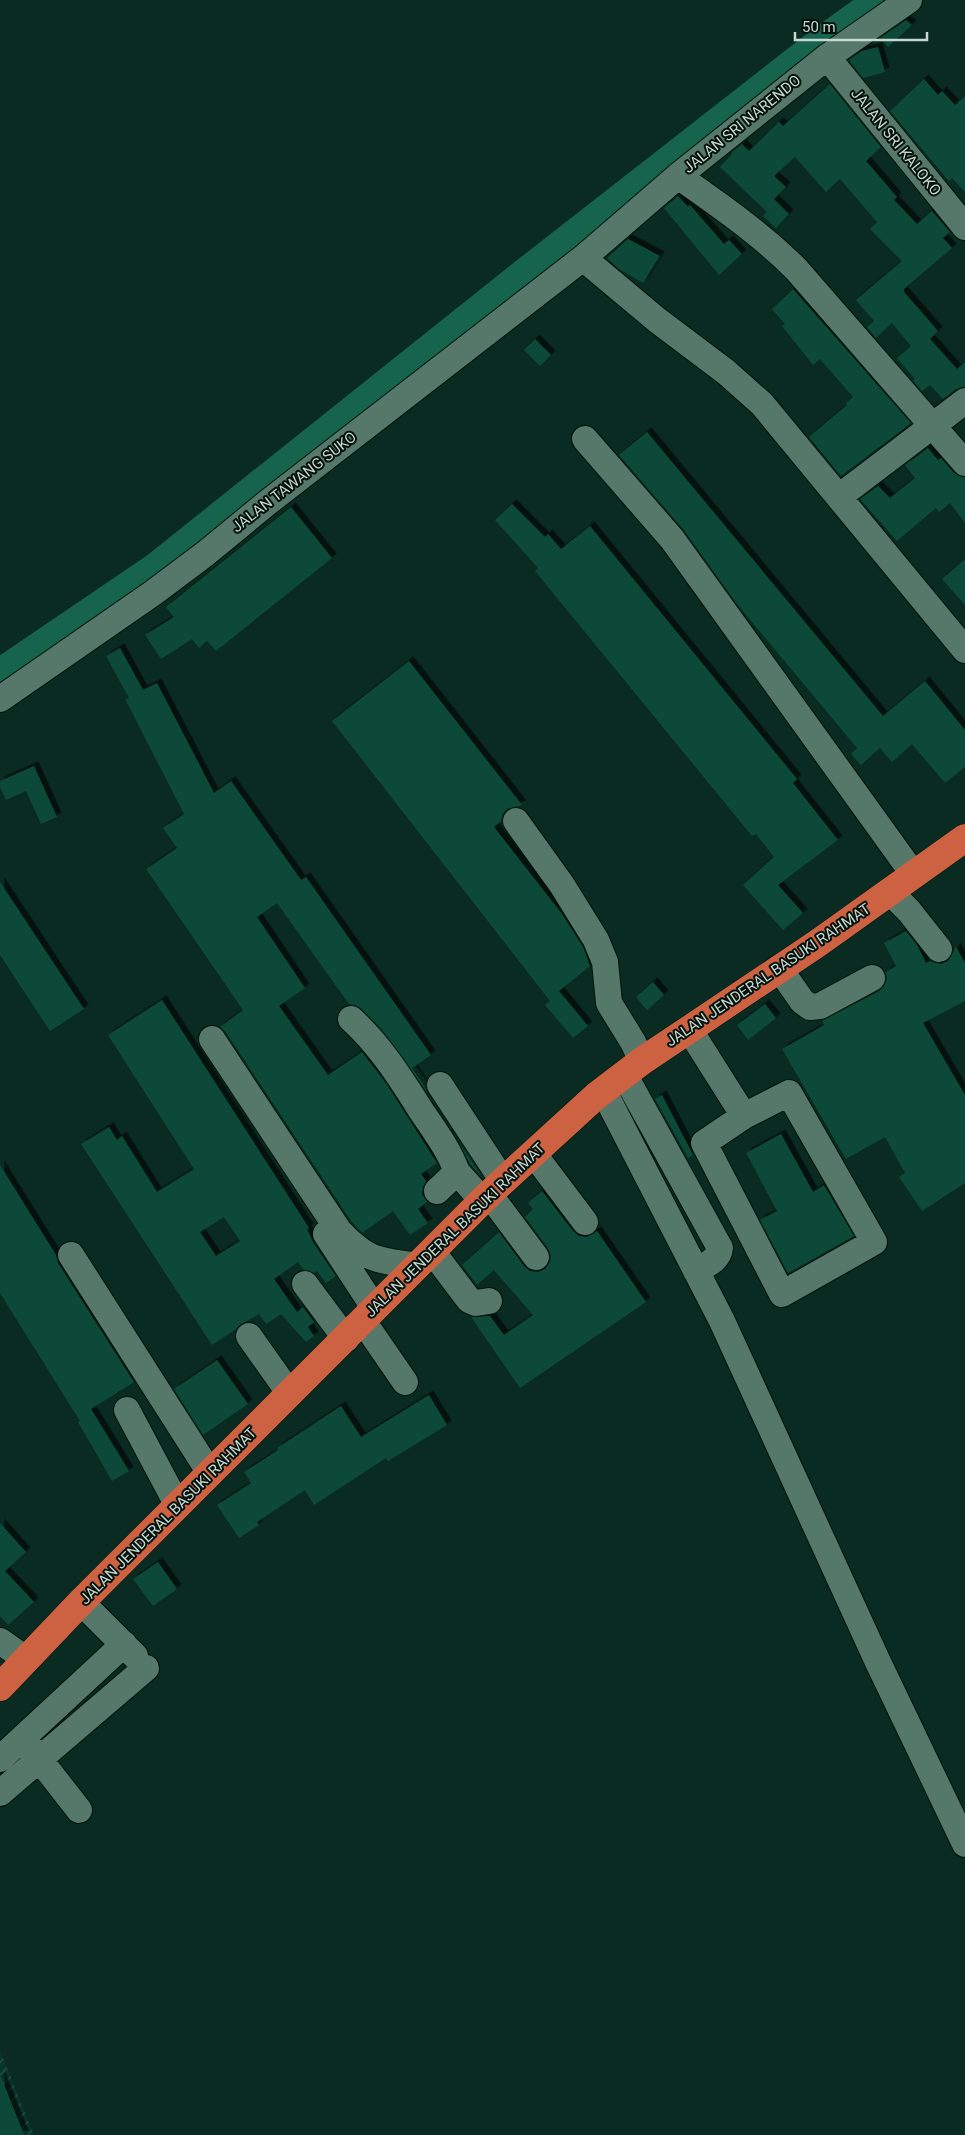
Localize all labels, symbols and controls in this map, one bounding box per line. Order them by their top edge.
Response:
scale bar [795,10,928,42]
text: 50 m [802,18,836,36]
street label: JALAN SRI NARENDO [680,71,804,177]
street label: JALAN SRI KALOKO [847,85,945,199]
street label: JALAN TAWANG SUKO [228,428,360,536]
street label: JALAN JENDERAL BASUKI RAHMAT [662,900,874,1050]
street label: JALAN JENDERAL BASUKI RAHMAT [361,1139,549,1321]
street label: JALAN JENDERAL BASUKI RAHMAT [76,1424,260,1608]

